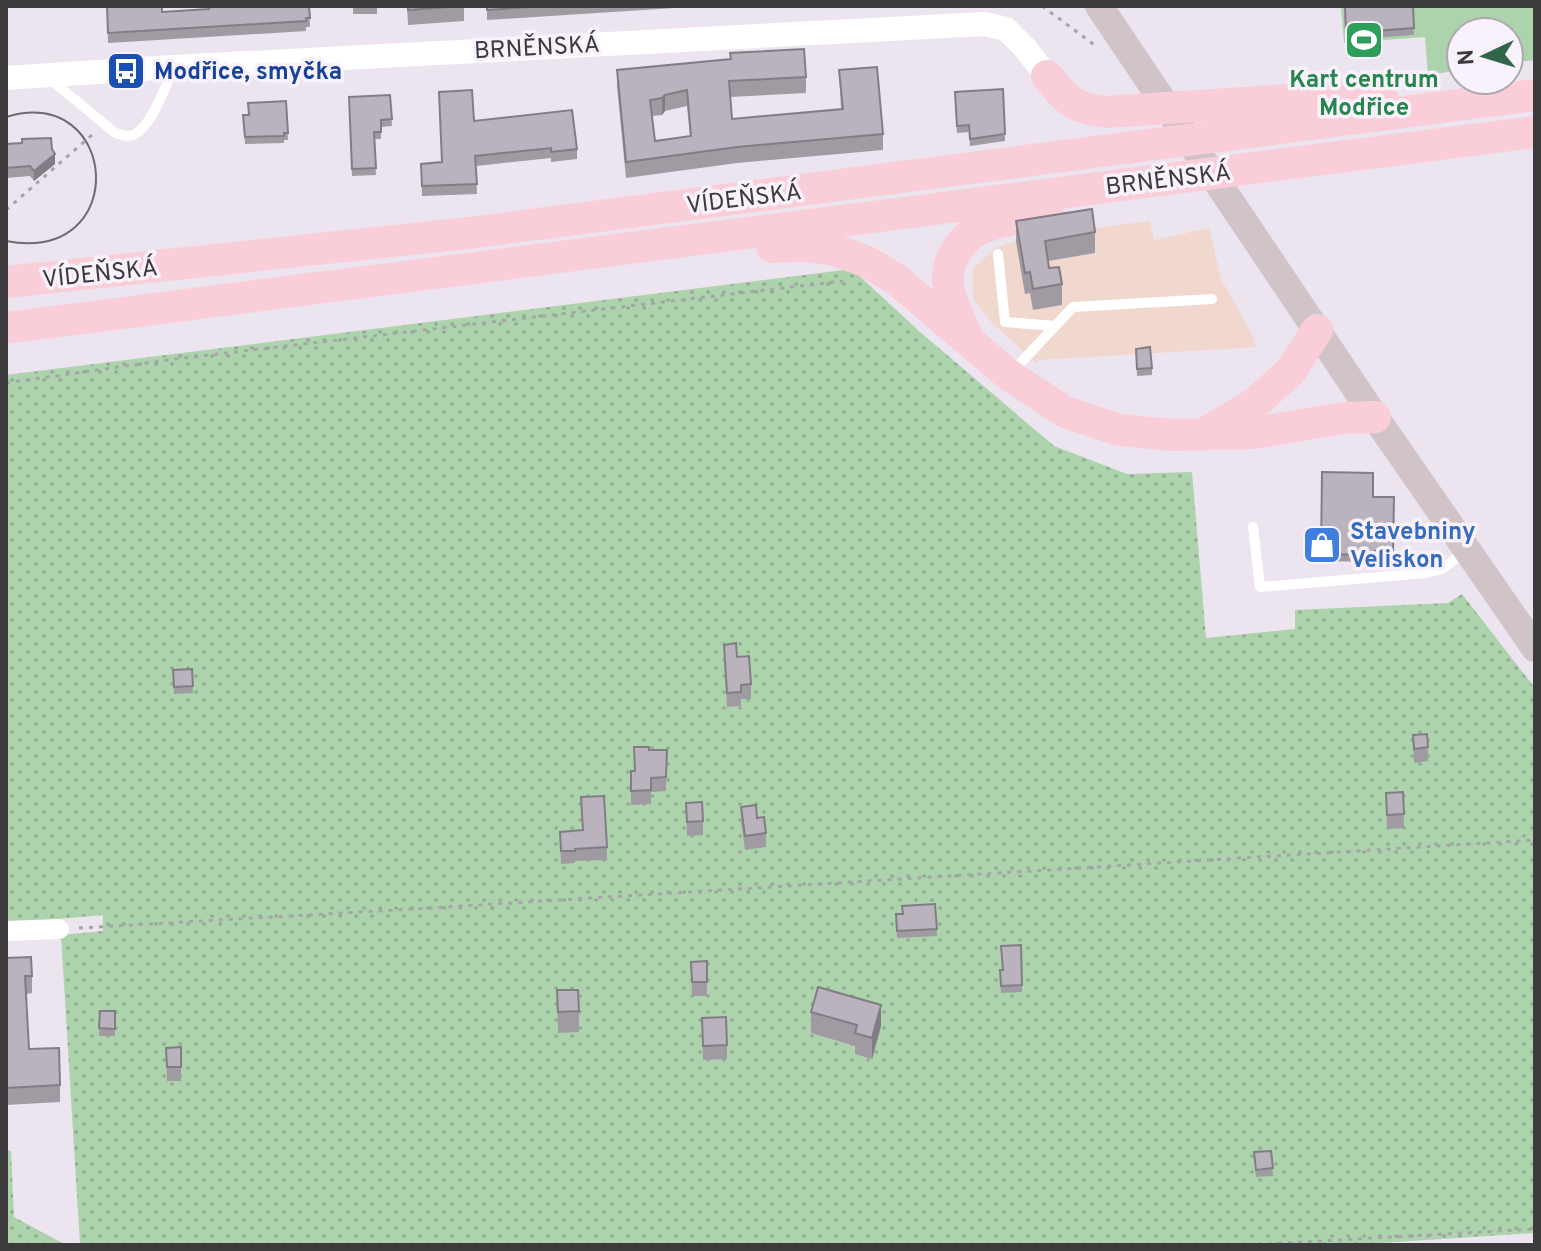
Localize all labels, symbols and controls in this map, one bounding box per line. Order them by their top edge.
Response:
north arrow [1445,16,1525,96]
sports icon: Kart centrum Modřice [1343,19,1385,61]
street label: BRNĚNSKÁ [473,29,601,67]
text: N [1454,48,1482,66]
bus stop icon: Modřice, smyčka [105,50,147,92]
place label: Modřice, smyčka [154,58,342,88]
place label: Kart centrum Modřice [1289,66,1439,124]
street label: BRNĚNSKÁ [1104,156,1233,204]
street label: VÍDEŇSKÁ [685,176,804,222]
street label: VÍDEŇSKÁ [41,252,159,296]
place label: Stavebniny Veliskon [1350,518,1476,576]
shop icon: Stavebniny Veliskon [1301,524,1343,566]

